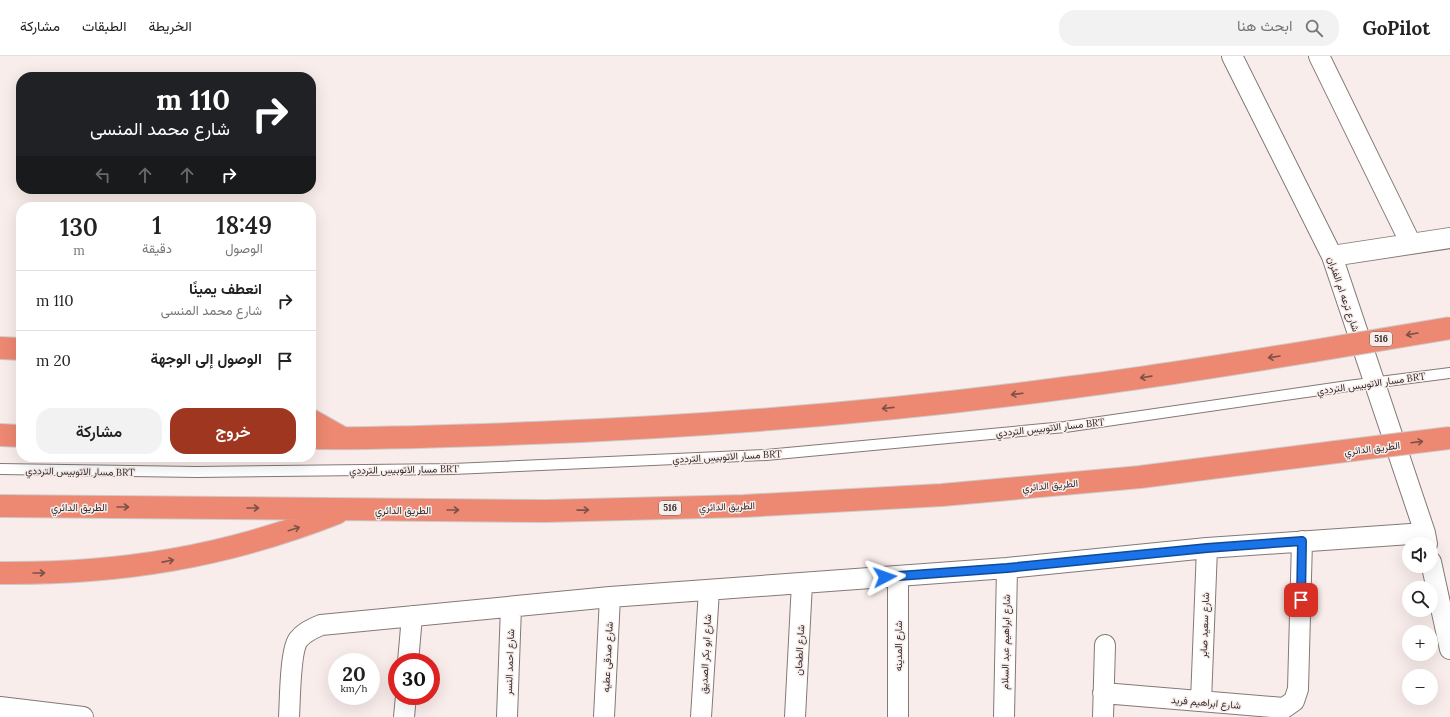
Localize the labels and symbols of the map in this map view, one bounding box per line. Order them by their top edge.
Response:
street label: شارع ترعه ام الفئران [1325,255,1363,334]
one-way arrow [1405,330,1418,338]
road number: 516 [1370,332,1392,346]
one-way arrow [1268,353,1281,361]
street label: مسار الاتوبيس الترددي BRT [1316,369,1427,400]
one-way arrow [1140,373,1153,381]
one-way arrow [1011,390,1024,398]
one-way arrow [882,405,895,412]
street label: مسار الاتوبيس الترددي BRT [995,415,1106,442]
one-way arrow [1410,438,1423,446]
street label: الطريق الدائري [1343,439,1401,460]
street label: مسار الاتوبيس الترددي BRT [672,447,783,468]
street label: مسار الاتوبيس الترددي BRT [349,462,459,479]
street label: مسار الاتوبيس الترددي BRT [25,464,135,481]
street label: الطريق الدائري [1022,477,1079,496]
street label: الطريق الدائري [699,499,755,516]
street label: الطريق الدائري [51,501,107,516]
road number: 516 [659,501,681,515]
one-way arrow [116,503,129,511]
one-way arrow [246,504,259,512]
street label: الطريق الدائري [375,504,431,519]
one-way arrow [446,506,459,514]
one-way arrow [576,506,589,514]
one-way arrow [288,525,301,532]
position arrow [864,556,906,598]
one-way arrow [161,557,174,565]
one-way arrow [32,569,45,577]
pin [1284,583,1318,617]
street label: شارع سعيد صابر [1197,592,1212,659]
street label: شارع ابراهيم عبد السلام [998,594,1013,690]
street label: شارع ابو بكر الصديق [697,614,714,694]
street label: شارع صدقى عطيه [599,621,616,693]
street label: شارع المدينه [892,621,905,671]
street label: شارع الطحان [792,624,807,676]
street label: شارع احمد النسر [502,629,517,696]
speed limit sign: 30 [388,653,440,705]
street label: شارع ابراهيم فريد [1171,693,1241,712]

